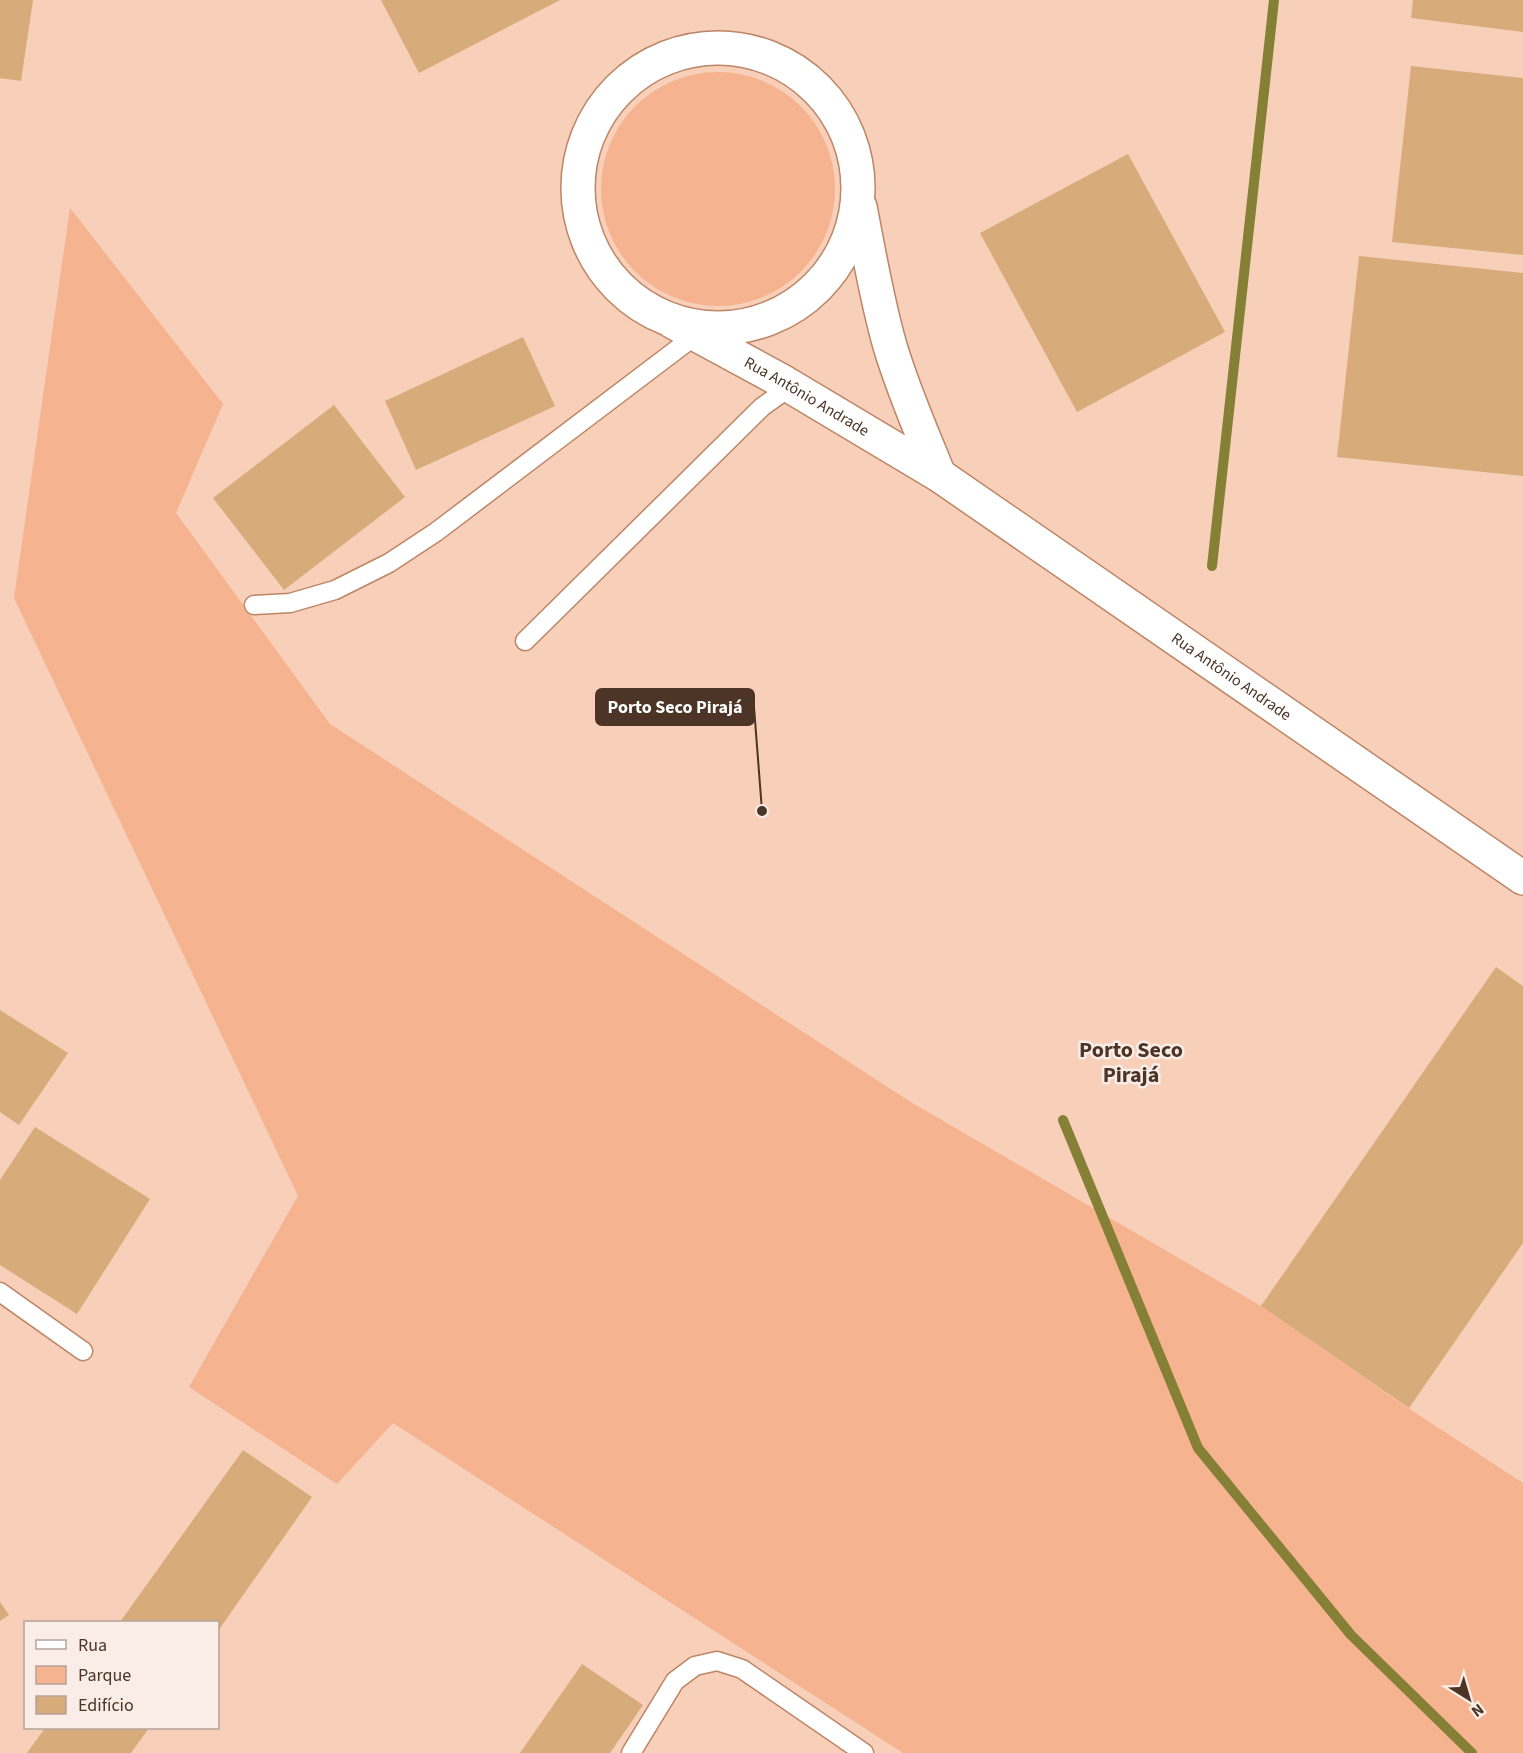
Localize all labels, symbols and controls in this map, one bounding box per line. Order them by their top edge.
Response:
street label: Rua Antônio Andrade [740,352,873,442]
street label: Rua Antônio Andrade [1167,627,1296,726]
callout: Porto Seco Pirajá [596,689,754,725]
text: Porto Seco Pirajá [608,695,742,720]
district label: Porto Seco Pirajá [1079,1034,1183,1091]
legend [24,1621,219,1729]
text: Rua [78,1633,107,1658]
text: Parque [78,1663,131,1688]
north arrow [1439,1669,1499,1729]
text: Edifício [78,1693,134,1718]
text: N [1467,1698,1488,1722]

